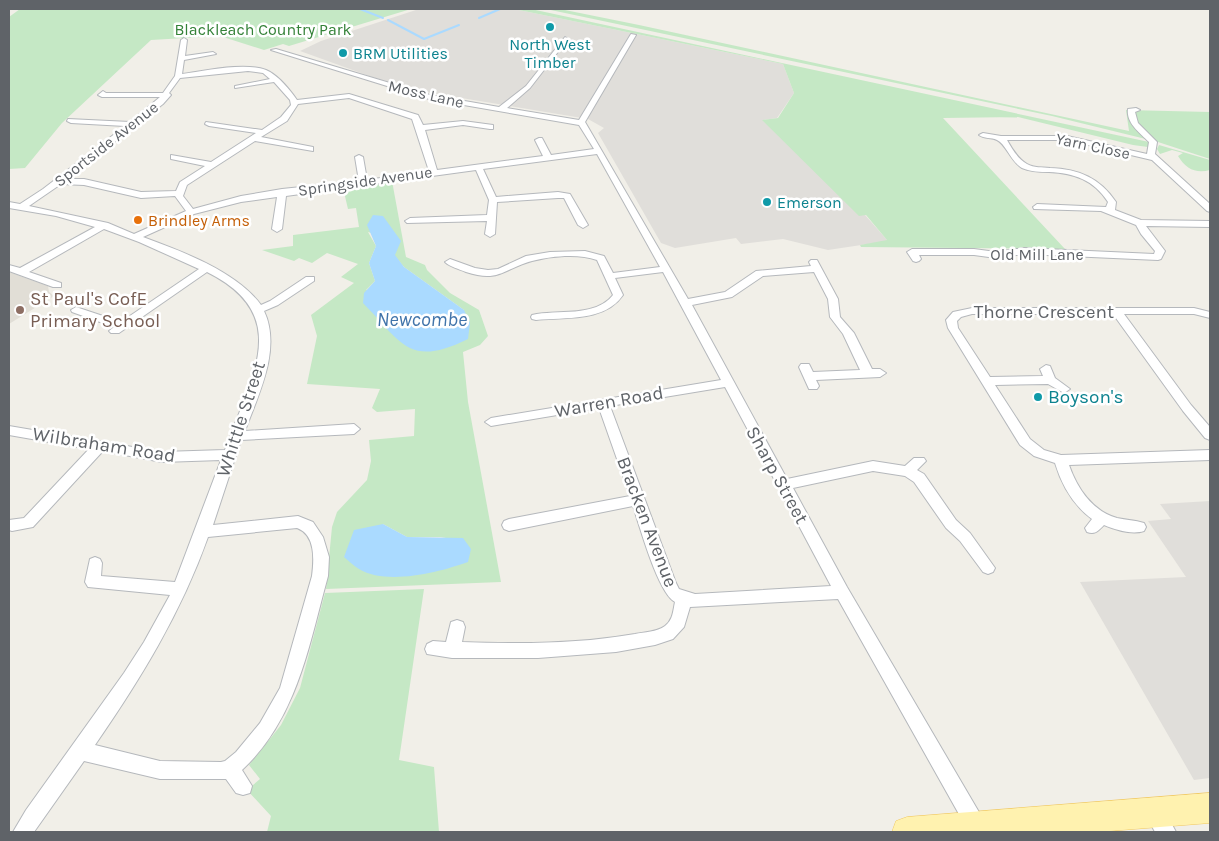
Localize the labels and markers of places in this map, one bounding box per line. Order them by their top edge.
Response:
marker: North West Timber [544,21,556,33]
place label: North West Timber [509,35,591,72]
place label: BRM Utilities [353,44,448,63]
marker: BRM Utilities [337,47,349,59]
place label: Emerson [777,193,842,212]
marker: Emerson [761,196,773,208]
place label: Brindley Arms [148,211,250,230]
marker: Brindley Arms [132,214,144,226]
place label: St Paul's CofE Primary School [30,288,160,332]
marker: St Paul's CofE Primary School [14,304,26,316]
place label: Boyson's [1048,386,1123,408]
marker: Boyson's [1032,391,1044,403]

